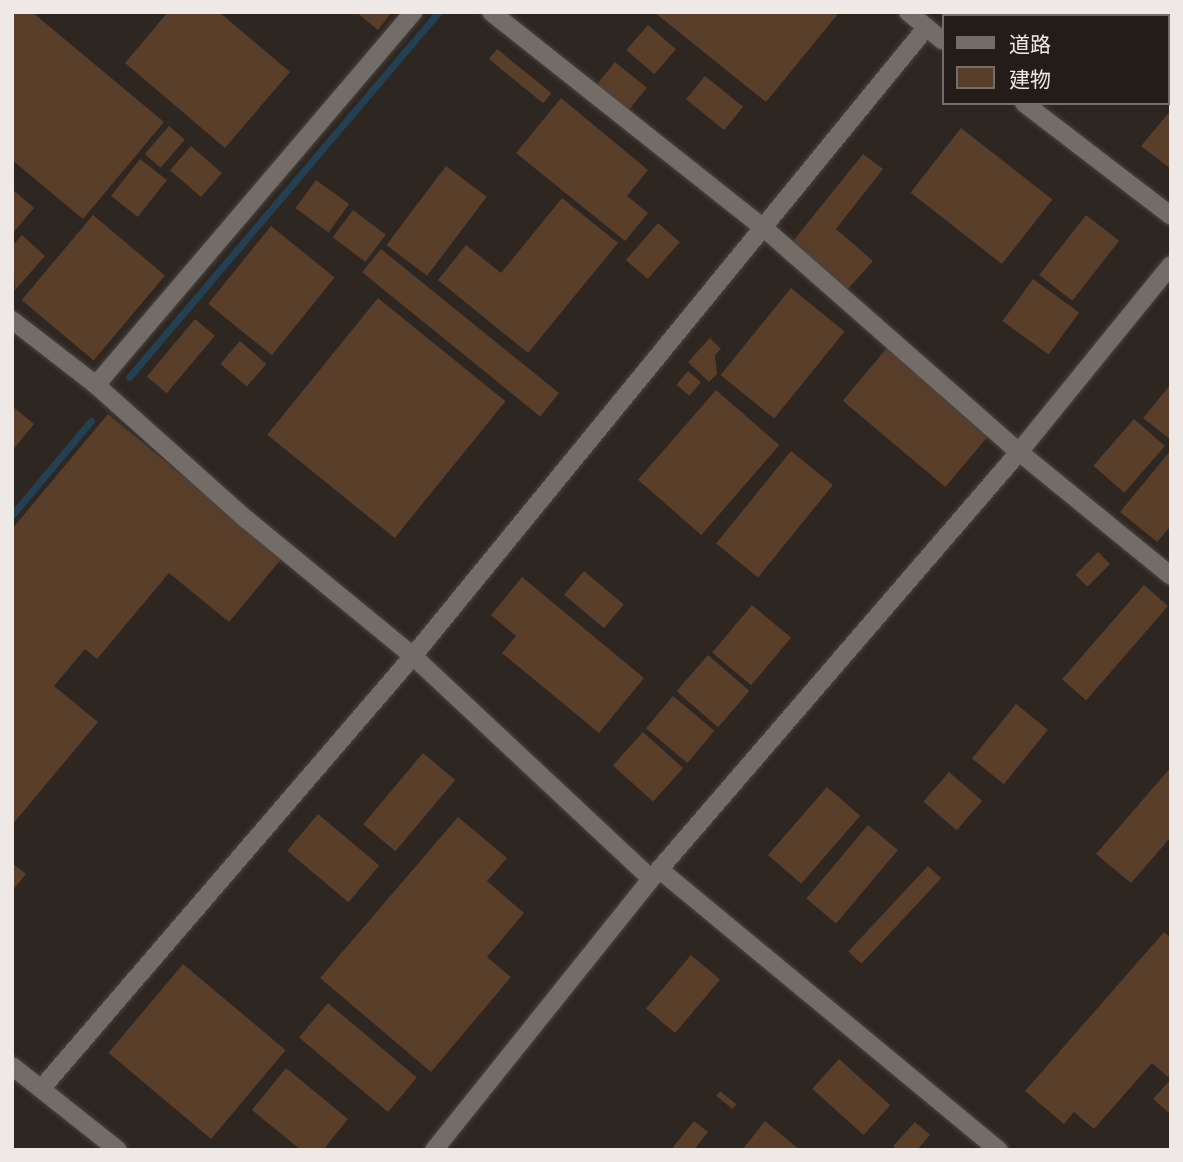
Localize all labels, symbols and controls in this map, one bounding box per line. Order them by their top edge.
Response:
legend [942,14,1169,105]
text: 道路 [1009,28,1051,58]
text: 建物 [1009,63,1051,93]

